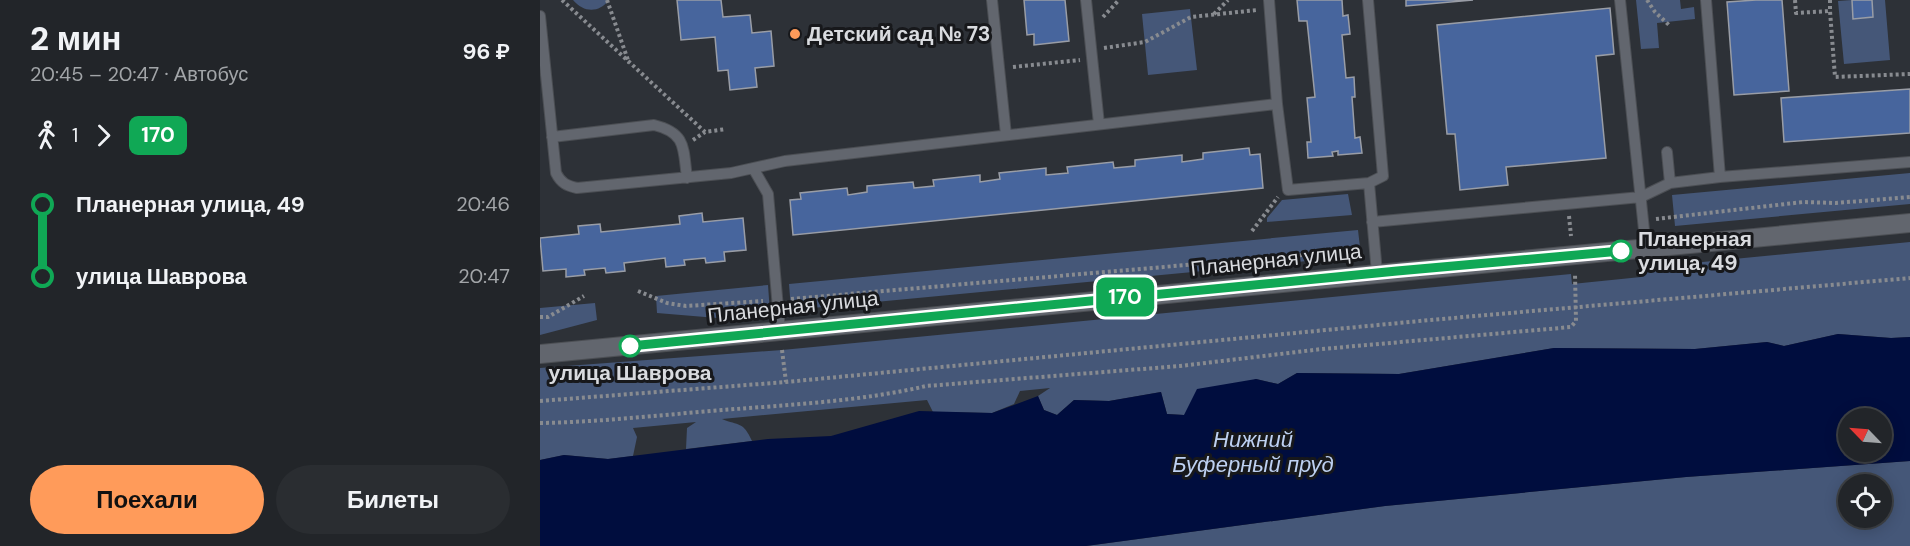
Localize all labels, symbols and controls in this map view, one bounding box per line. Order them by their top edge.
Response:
text: 2 мин [30,17,121,60]
place label: Детский сад № 73 [807,20,991,48]
marker: Детский сад № 73 [788,27,802,41]
text: 96 ₽ [463,37,510,66]
text: 20:45 – 20:47 · Автобус [30,61,248,87]
icon: walk [30,119,63,152]
icon: forward [87,119,120,152]
text: 170 [141,121,175,149]
text: 1 [72,122,78,148]
text: Планерная улица, 49 [76,190,305,219]
text: 20:46 [456,191,510,217]
place label: Планерная улица, 49 [1638,225,1752,277]
street label: Планерная улица [1189,237,1363,283]
marker: Планерная улица, 49 [1610,240,1632,262]
text: улица Шаврова [76,262,247,291]
text: 20:47 [458,263,510,289]
line badge: 170 [1090,278,1160,316]
text: 170 [1108,283,1142,311]
street label: Планерная улица [706,284,880,330]
marker: улица Шаврова [619,335,641,357]
place label: улица Шаврова [548,359,712,387]
north arrow [1838,408,1892,462]
map controls [1838,408,1892,528]
water label: Нижний Буферный пруд [1172,425,1334,479]
button: Поехали [30,465,264,534]
button: Билеты [276,465,510,534]
button: locate [1838,474,1892,528]

